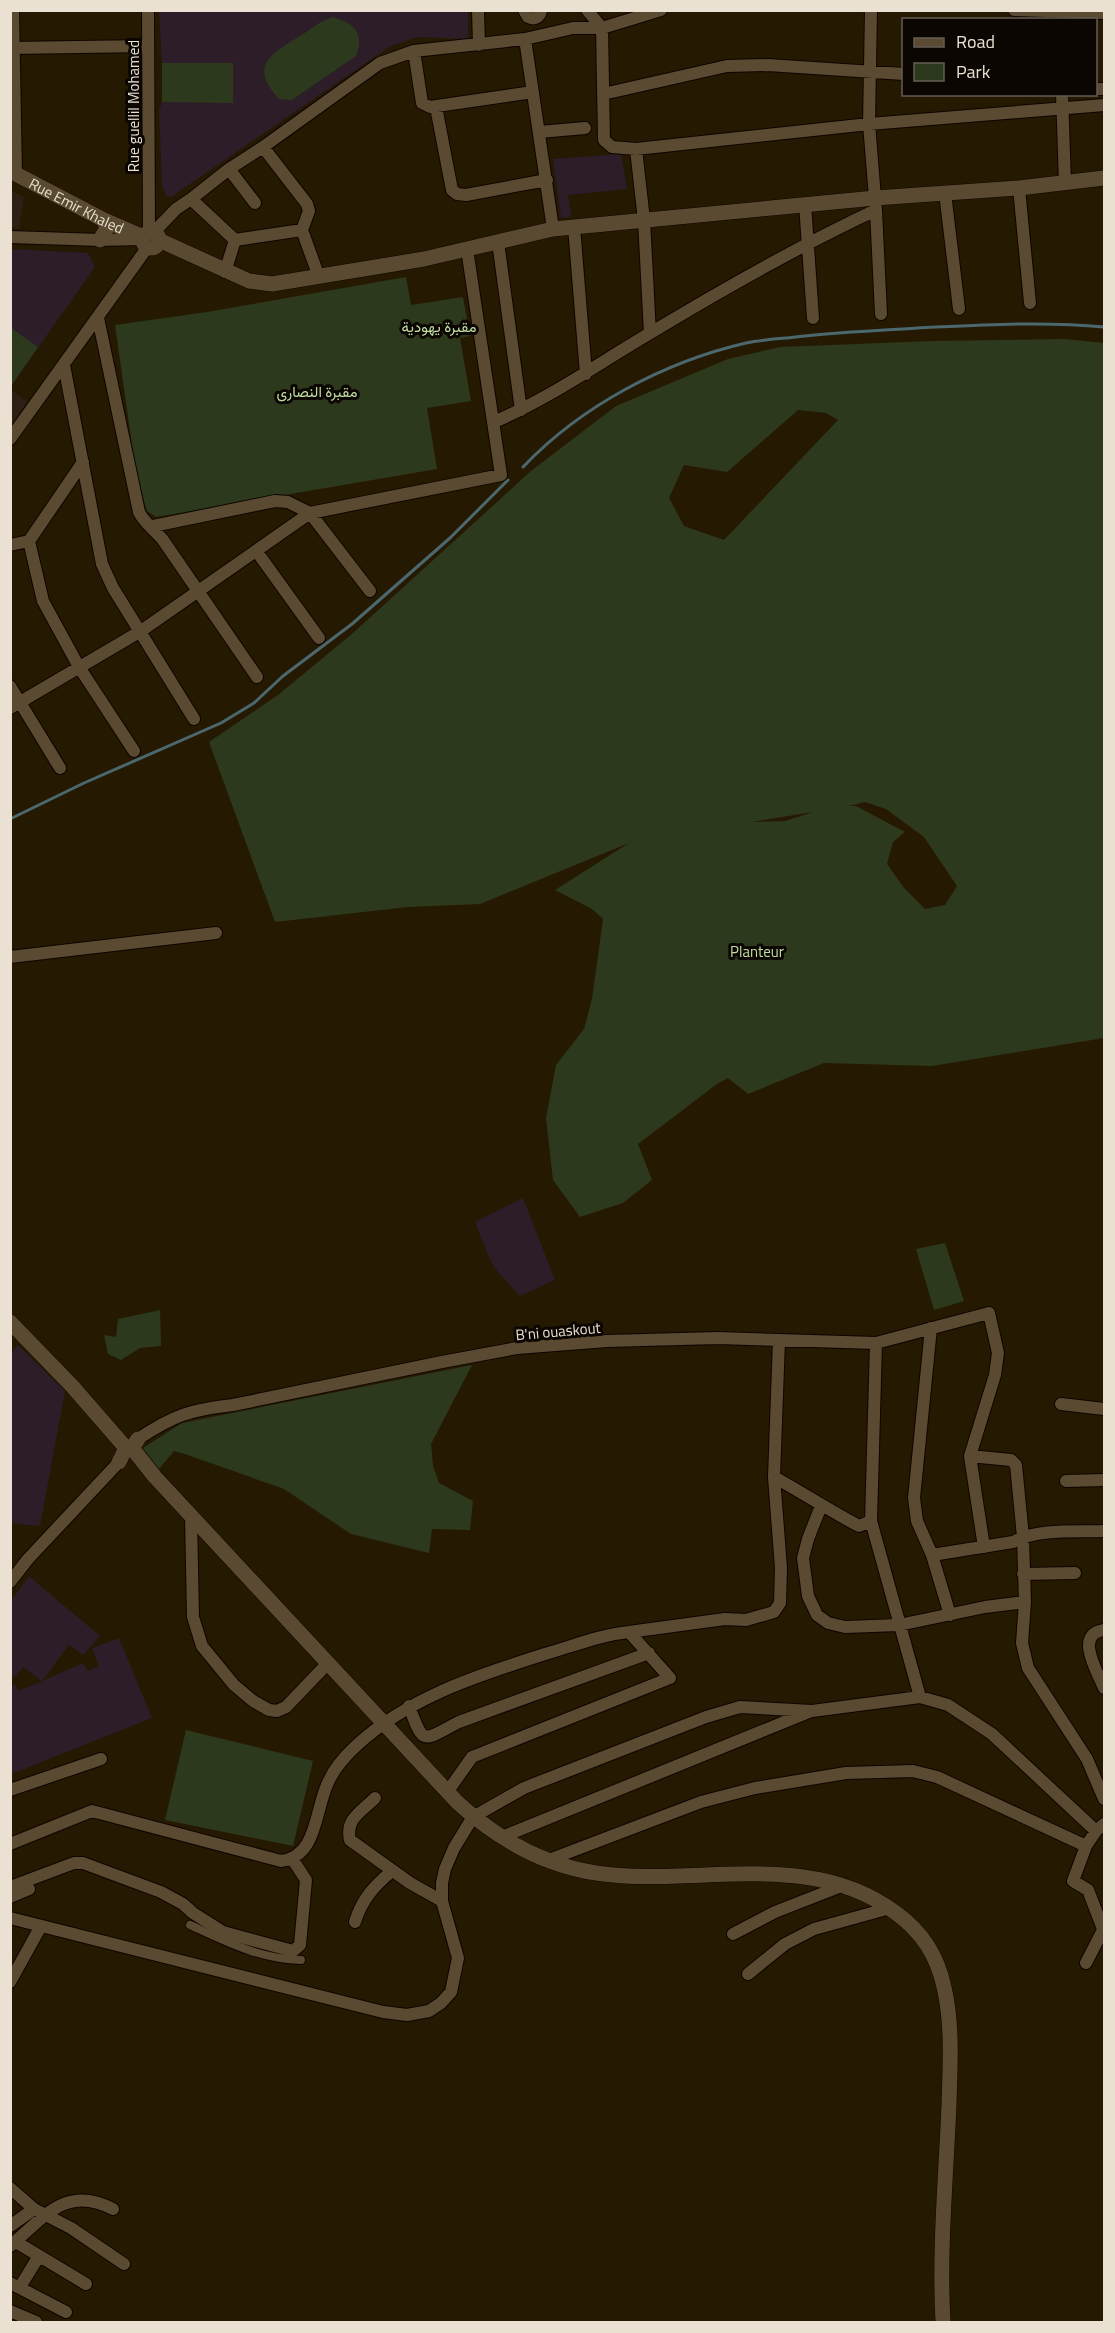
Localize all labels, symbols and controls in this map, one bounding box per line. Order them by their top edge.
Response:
legend [902,18,1097,96]
text: Road [956,28,995,55]
street label: Rue guellil Mohamed [122,40,145,172]
text: Park [956,58,991,85]
street label: Rue Emir Khaled [25,171,128,239]
park label: مقبرة يهودية [402,315,476,338]
park label: مقبرة النصارى [277,380,357,403]
park label: Planteur [730,940,784,963]
street label: B'ni ouaskout [514,1316,602,1346]

